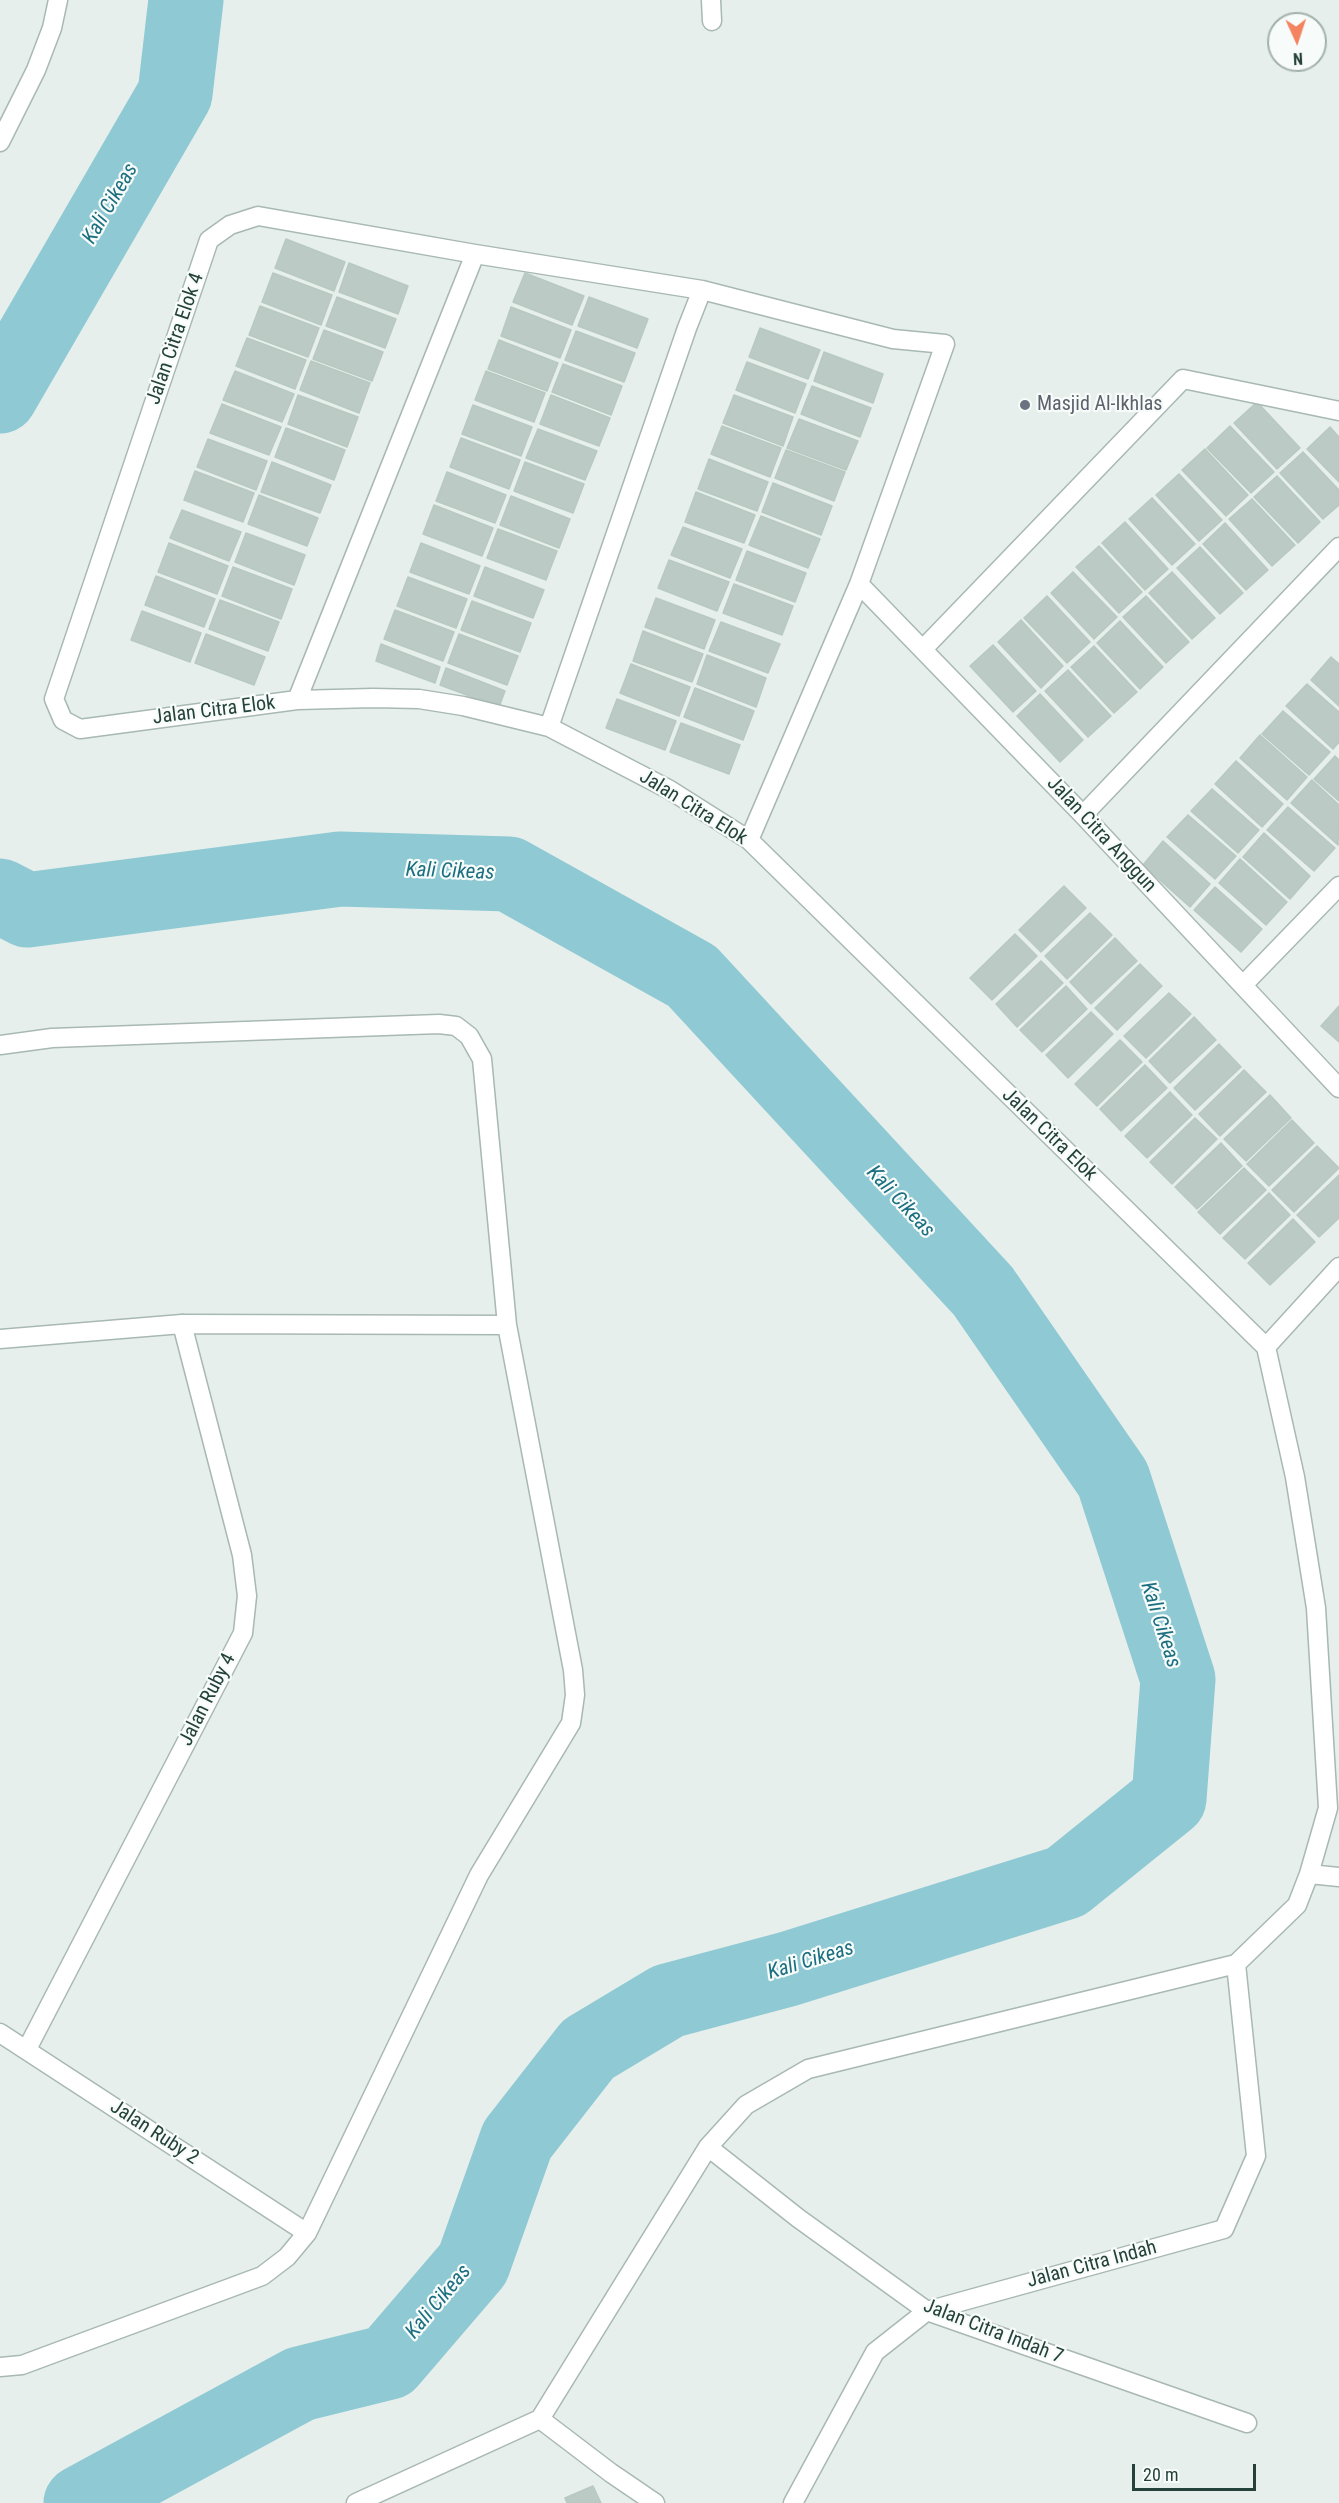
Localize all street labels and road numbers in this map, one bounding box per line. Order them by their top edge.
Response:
street label: Jalan Citra Elok 4 [142,270,210,408]
street label: Jalan Citra Elok [151,692,277,730]
street label: Jalan Citra Elok [634,765,752,851]
street label: Jalan Citra Anggun [1041,772,1161,898]
street label: Jalan Citra Elok [996,1084,1102,1186]
street label: Jalan Ruby 4 [174,1650,242,1750]
street label: Jalan Ruby 2 [105,2096,203,2170]
street label: Jalan Citra Indah [1025,2236,1159,2294]
street label: Jalan Citra Indah 7 [920,2294,1066,2370]

